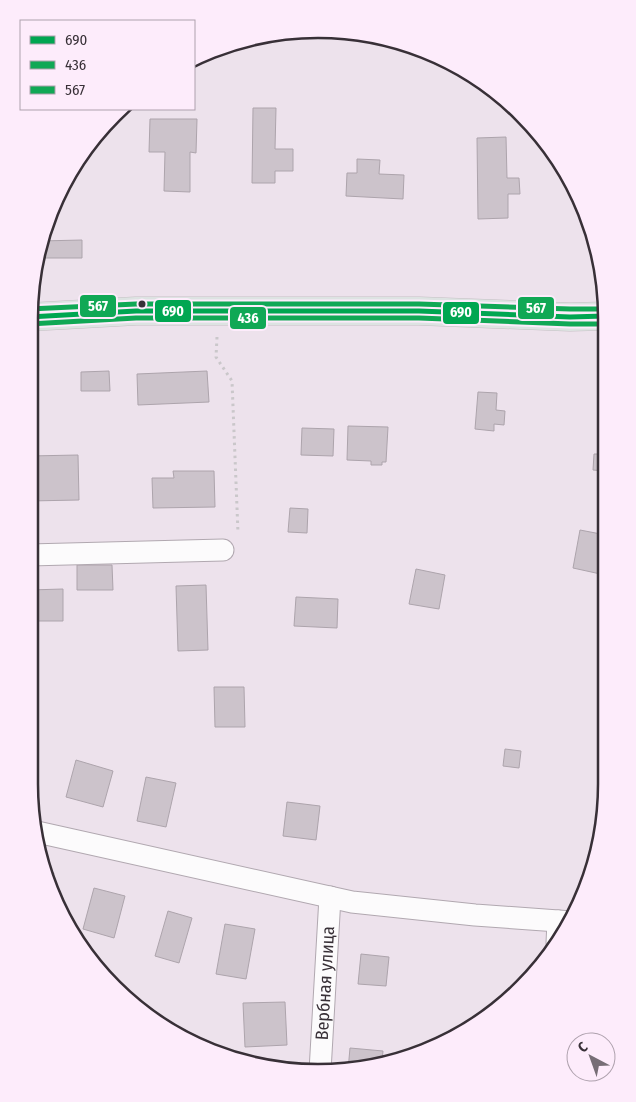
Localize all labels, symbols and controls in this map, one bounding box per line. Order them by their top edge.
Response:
legend [20,20,195,110]
text: 690 [65,31,87,49]
text: 436 [65,56,86,74]
text: 567 [65,81,85,99]
line badge: 567 [79,294,117,318]
line badge: 567 [517,296,555,320]
text: 567 [88,298,108,315]
unlabelled marker [137,299,147,309]
line badge: 690 [154,299,192,323]
text: 567 [526,300,546,317]
line badge: 690 [442,301,480,325]
text: 690 [162,303,184,320]
text: 690 [450,304,472,321]
line badge: 436 [229,306,267,330]
text: 436 [238,310,259,327]
street label: Вербная улица [311,925,339,1041]
north arrow [566,1032,616,1082]
text: С [574,1038,592,1056]

